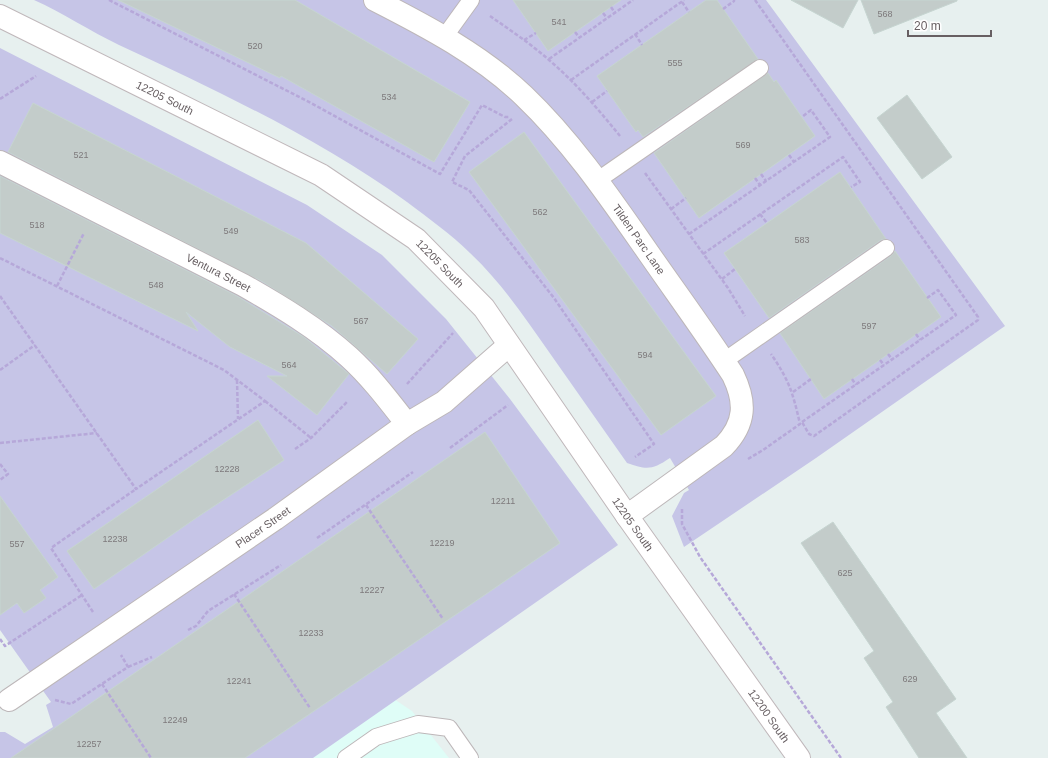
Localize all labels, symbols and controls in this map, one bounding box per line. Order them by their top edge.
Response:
house number: 568 [877,9,893,19]
scale bar [908,12,991,38]
house number: 541 [551,17,567,27]
text: 20 m [914,19,941,33]
house number: 520 [247,41,263,51]
house number: 555 [667,58,683,68]
street label: 12205 South [134,78,196,117]
house number: 534 [381,92,397,102]
house number: 569 [735,140,751,150]
house number: 521 [73,150,89,160]
street label: Tilden Parc Lane [610,202,668,277]
house number: 562 [532,207,548,217]
house number: 518 [29,220,45,230]
house number: 549 [223,226,239,236]
house number: 583 [794,235,810,245]
street label: 12205 South [414,237,466,290]
street label: Ventura Street [184,251,253,294]
house number: 548 [148,280,164,290]
house number: 567 [353,316,369,326]
house number: 597 [861,321,877,331]
house number: 594 [637,350,653,360]
house number: 564 [281,360,297,370]
house number: 12228 [214,464,240,474]
street label: 12205 South [610,495,656,553]
house number: 12211 [491,496,515,506]
street label: Placer Street [233,504,292,550]
house number: 12238 [102,534,128,544]
house number: 12219 [429,538,455,548]
house number: 557 [9,539,25,549]
house number: 625 [837,568,853,578]
house number: 12227 [359,585,385,595]
house number: 12233 [298,628,324,638]
house number: 629 [902,674,918,684]
house number: 12241 [226,676,252,686]
street label: 12200 South [746,687,792,745]
house number: 12249 [162,715,188,725]
house number: 12257 [76,739,102,749]

